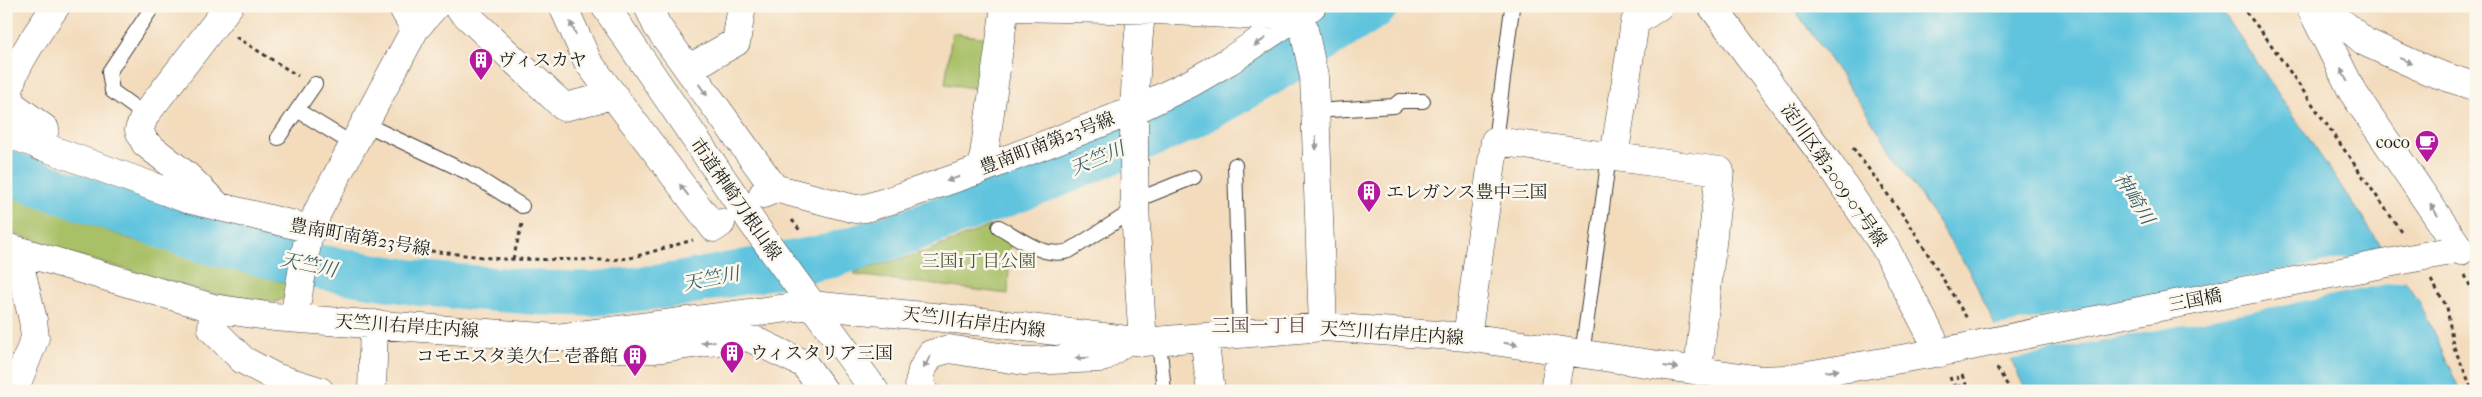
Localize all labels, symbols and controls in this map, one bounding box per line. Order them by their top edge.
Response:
one-way arrow [568,20,577,35]
one-way arrow [1253,37,1267,47]
building icon: ヴィスカヤ [468,47,494,81]
place label: ヴィスカヤ [498,50,587,71]
one-way arrow [2399,56,2414,65]
one-way arrow [2340,67,2348,82]
one-way arrow [698,84,708,97]
street label: 淀川区第2009-07号線 [1776,100,1891,251]
street label: 豊南町南第23号線 [977,108,1118,179]
cafe icon: coco [2414,129,2440,163]
place label: coco [2376,132,2410,153]
street label: 市道神崎刀根山線 [686,134,785,264]
one-way arrow [1312,135,1320,151]
water label: 天竺川 [1067,137,1130,180]
water label: 神崎川 [2110,169,2160,230]
one-way arrow [945,176,960,183]
building icon: エレガンス豊中三国 [1356,179,1382,213]
place label: エレガンス豊中三国 [1386,182,1547,203]
one-way arrow [679,183,690,196]
one-way arrow [2429,203,2438,217]
street label: 豊南町南第23号線 [288,215,432,260]
water label: 天竺川 [279,248,341,282]
park label: 三国1丁目公園 [922,251,1036,272]
water label: 天竺川 [681,262,743,295]
street label: 三国橋 [2167,285,2224,316]
street label: 天竺川右岸庄内線 [901,303,1047,342]
street label: 天竺川右岸庄内線 [334,311,480,342]
district label: 三国一丁目 [1211,315,1307,337]
street label: 天竺川右岸庄内線 [1319,318,1465,349]
one-way arrow [699,338,715,346]
building icon: ウィスタリア三国 [719,340,745,374]
one-way arrow [1503,341,1519,349]
building icon: コモエスタ美久仁 壱番館 [622,343,648,377]
place label: ウィスタリア三国 [750,343,893,364]
place label: コモエスタ美久仁 壱番館 [416,346,618,367]
one-way arrow [1074,354,1090,362]
one-way arrow [923,355,931,370]
one-way arrow [1664,363,1680,371]
one-way arrow [1825,367,1841,375]

